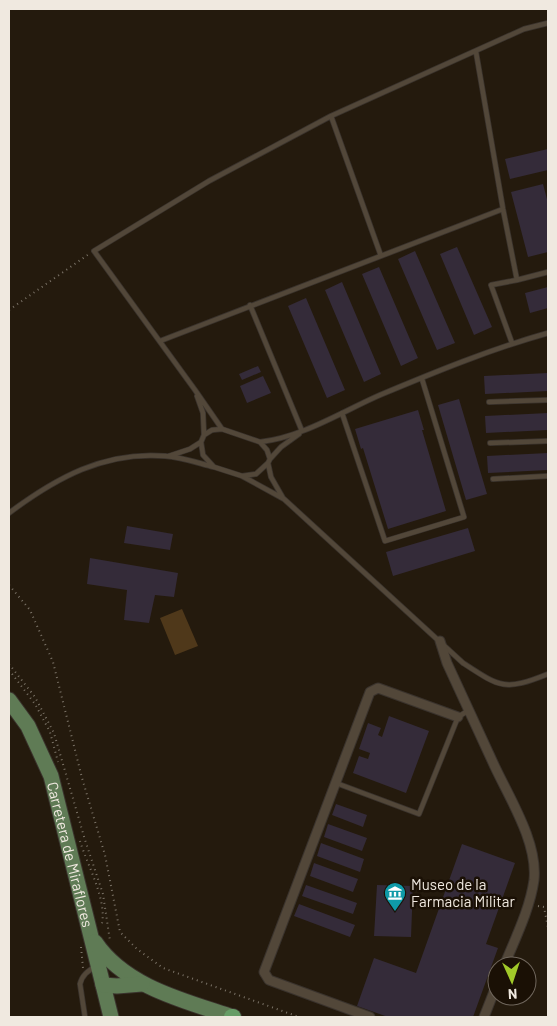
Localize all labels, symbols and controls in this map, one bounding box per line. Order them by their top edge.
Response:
street label: Carretera de Miraflores [44,780,97,929]
place label: Museo de la Farmacia Militar [411,875,515,910]
museum icon: Museo de la Farmacia Militar [383,881,407,912]
north arrow [487,956,537,1006]
text: N [508,986,518,1003]

